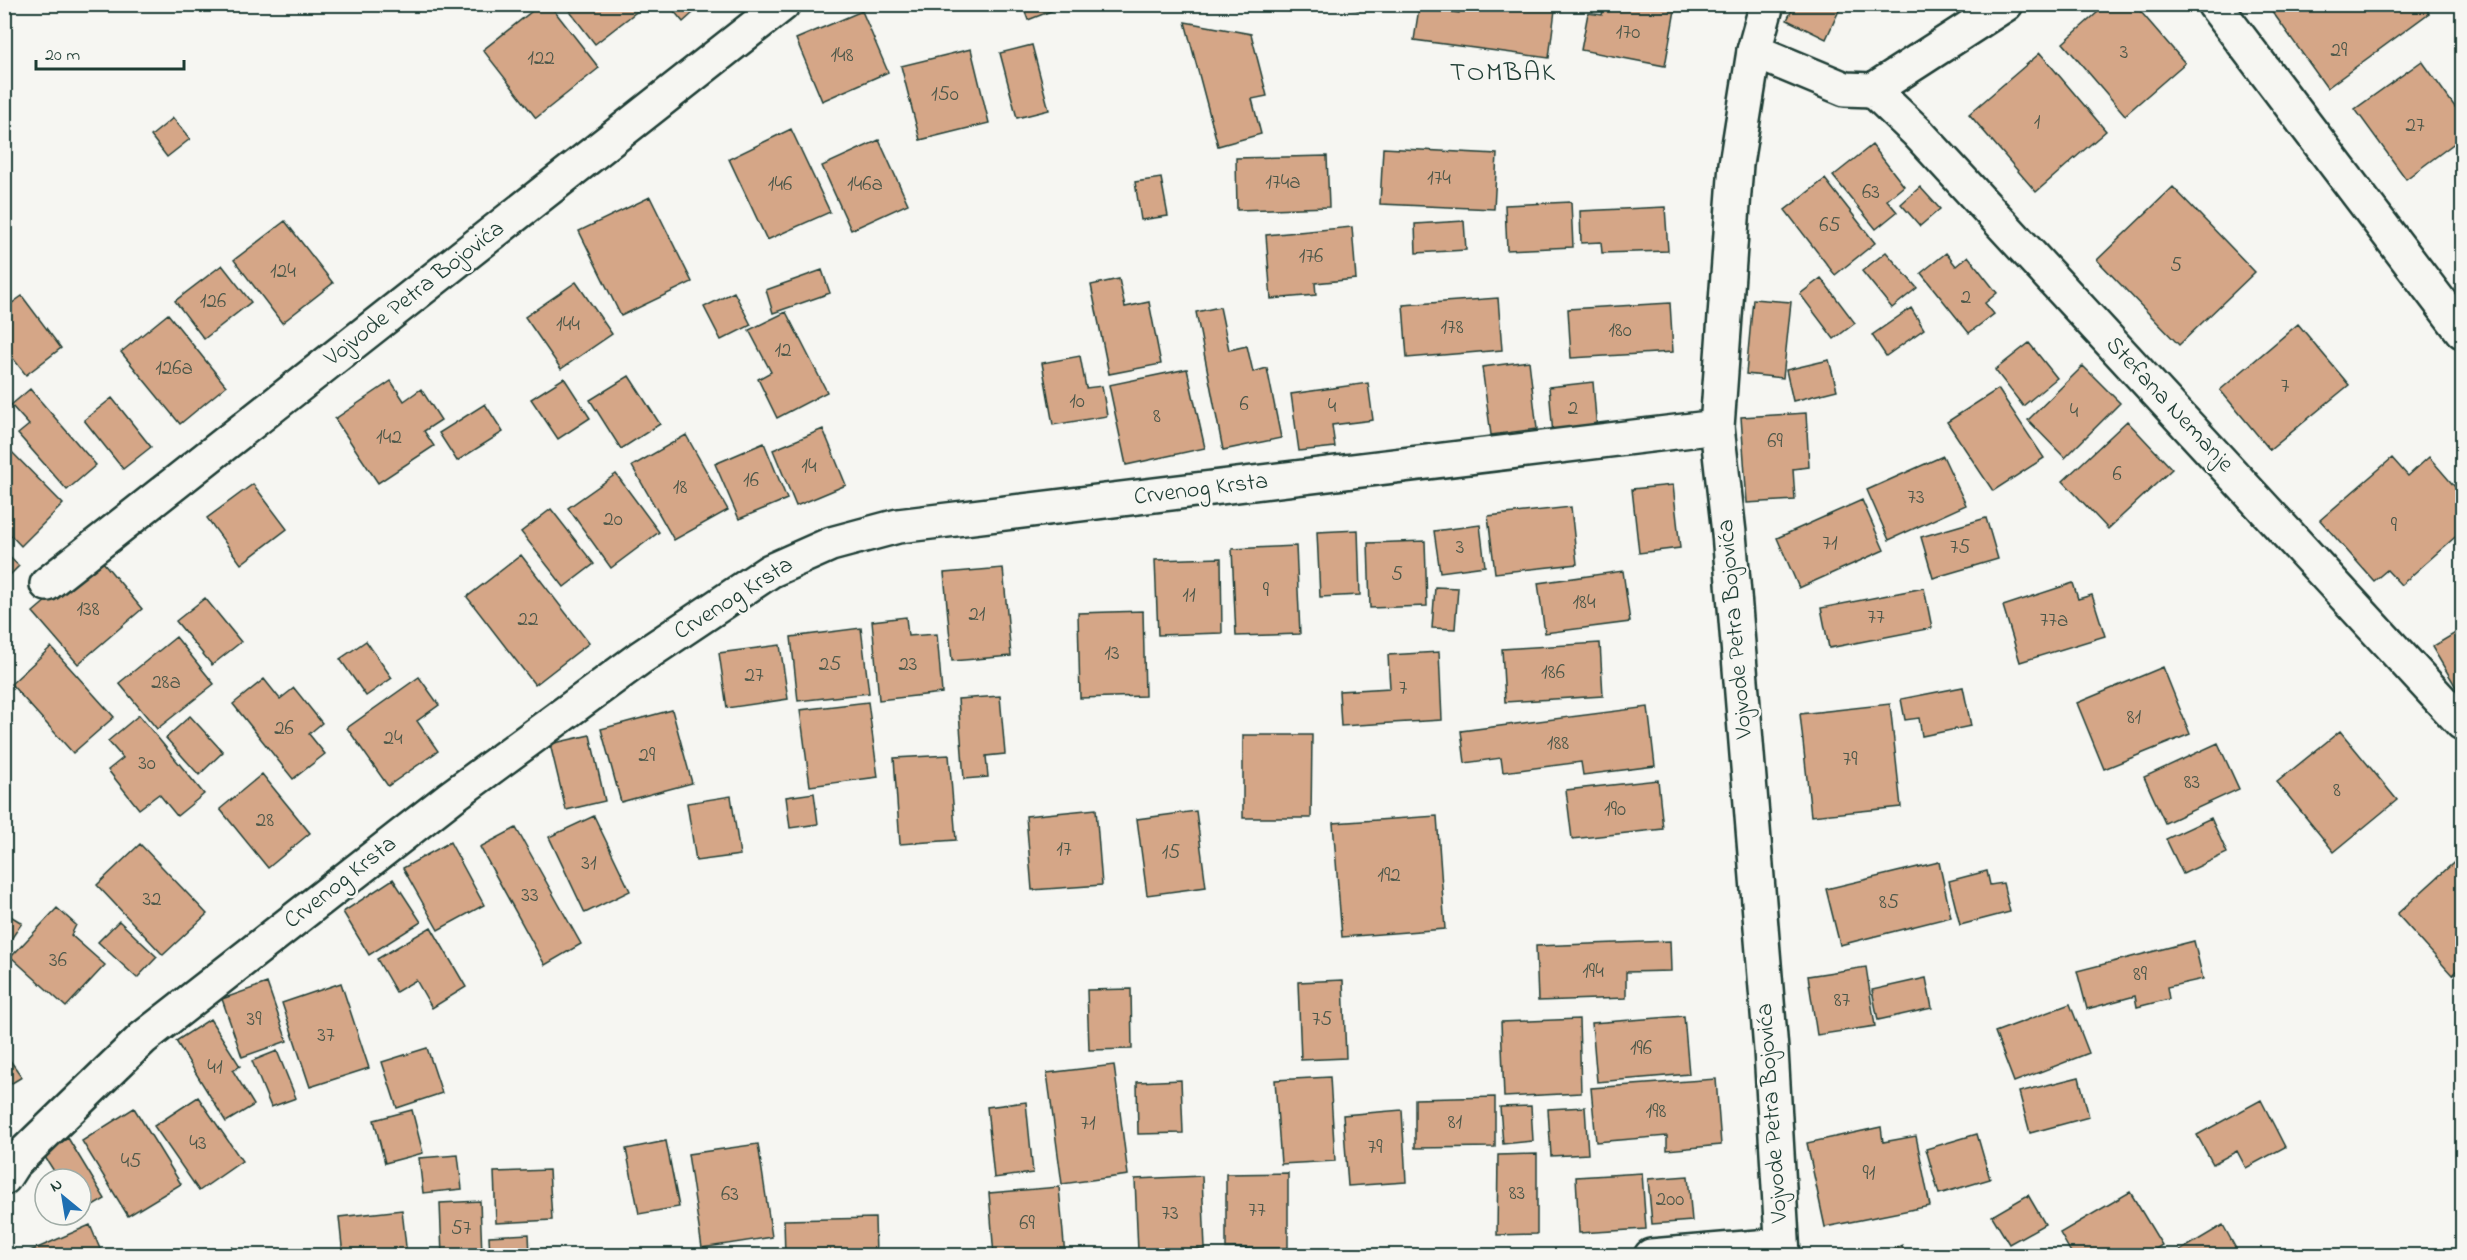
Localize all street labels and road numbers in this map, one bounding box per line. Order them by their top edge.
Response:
street label: Vojvode Petra Bojovića [317,212,513,376]
street label: Stefana Nemanje [2097,329,2242,481]
street label: Crvenog Krsta [1132,464,1270,516]
street label: Vojvode Petra Bojovića [1709,518,1763,741]
street label: Crvenog Krsta [668,548,800,650]
street label: Crvenog Krsta [277,828,405,938]
street label: Vojvode Petra Bojovića [1748,1002,1798,1225]

